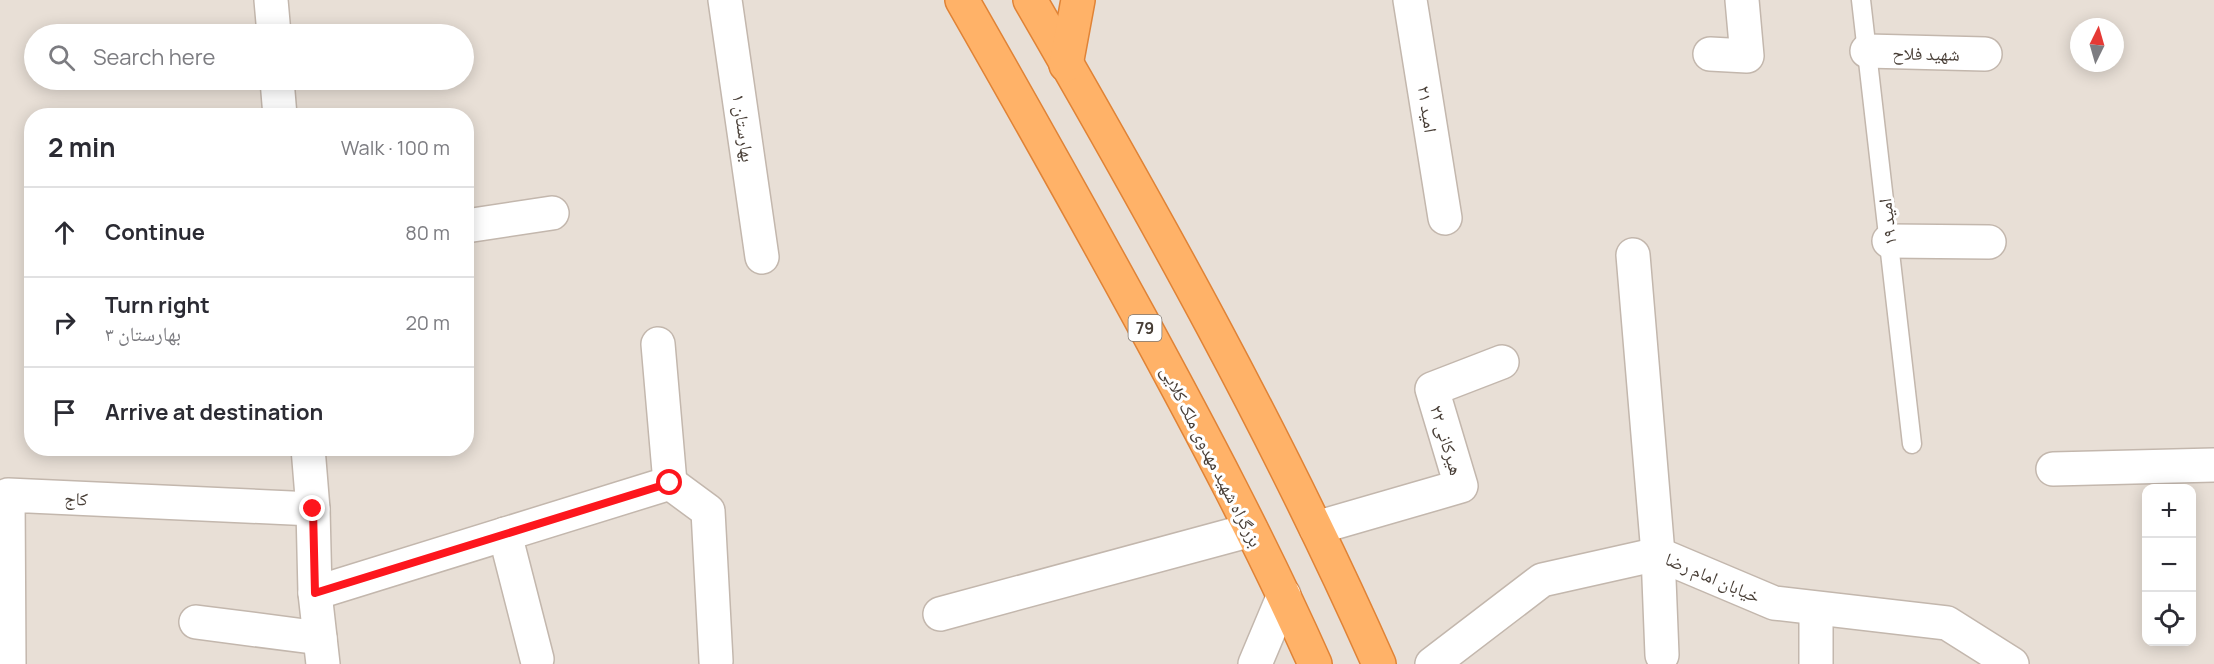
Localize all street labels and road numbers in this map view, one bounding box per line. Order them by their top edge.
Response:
street label: شهید فلاح [1892,40,1960,67]
street label: امید ۲۱ [1412,84,1444,134]
street label: بهارستان ۱ [727,92,761,164]
street label: امید ۱۹ [1872,197,1902,247]
road number: 79 [1128,315,1162,341]
street label: بزرگراه شهید مهدوی ملک کلایی [1156,361,1268,551]
street label: هیرکانی ۲۲ [1425,402,1469,478]
street label: کاج [64,485,89,512]
street label: خیابان امام رضا [1661,546,1764,609]

